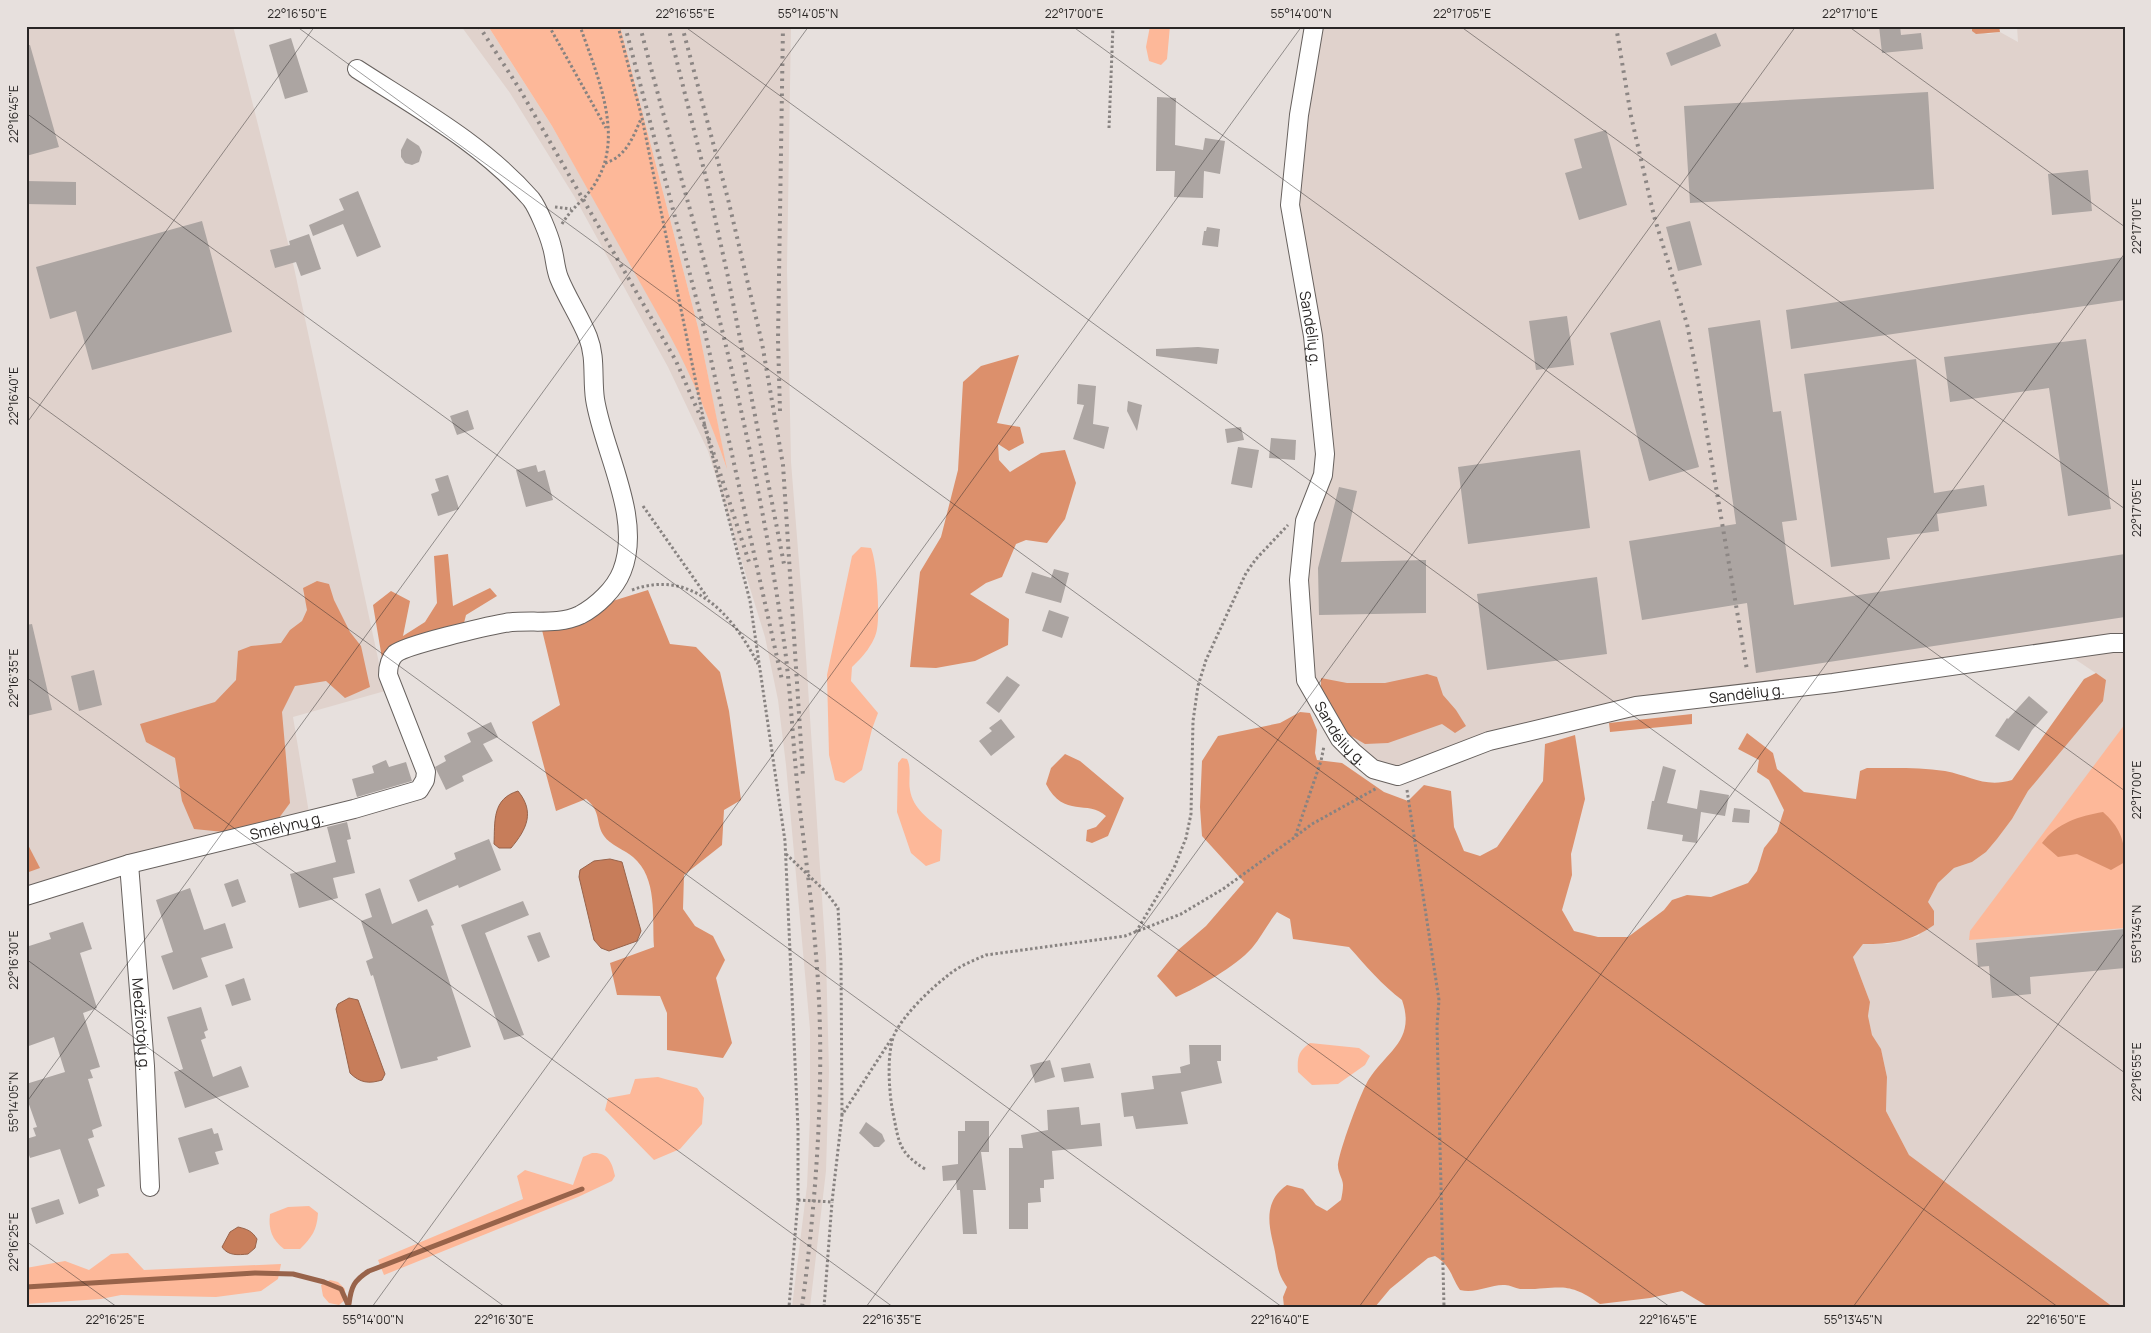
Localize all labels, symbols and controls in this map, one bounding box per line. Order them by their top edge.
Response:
text: 22°16'50"E [267,5,327,22]
text: 22°16'55"E [655,5,715,22]
text: 55°14'05"N [778,5,838,22]
text: 22°17'00"E [1045,5,1103,22]
text: 55°14'00"N [1271,5,1331,22]
text: 22°17'05"E [1433,5,1491,22]
text: 22°17'10"E [1822,5,1878,22]
text: 22°16'45"E [5,85,22,143]
text: 22°17'10"E [2128,198,2145,254]
street label: Sandėlių g. [1295,289,1327,367]
text: 22°16'40"E [5,367,22,425]
text: 22°17'05"E [2128,479,2145,537]
text: 22°16'35"E [5,648,22,707]
street label: Sandėlių g. [1708,678,1785,708]
street label: Sandėlių g. [1310,697,1371,770]
text: 22°17'00"E [2128,761,2145,819]
street label: Smėlynų g. [247,806,326,845]
text: 55°13'45"N [2128,905,2145,963]
text: 22°16'30"E [5,930,22,990]
street label: Medžiotojų g. [128,977,156,1072]
text: 22°16'55"E [2128,1042,2145,1102]
text: 55°14'05"N [5,1072,22,1132]
text: 22°16'25"E [5,1212,22,1272]
text: 22°16'25"E [85,1311,145,1328]
text: 55°14'00"N [343,1311,403,1328]
text: 22°16'30"E [474,1311,534,1328]
text: 22°16'35"E [863,1311,922,1328]
text: 22°16'40"E [1251,1311,1309,1328]
text: 22°16'45"E [1639,1311,1697,1328]
text: 55°13'45"N [1824,1311,1882,1328]
text: 22°16'50"E [2026,1311,2086,1328]

